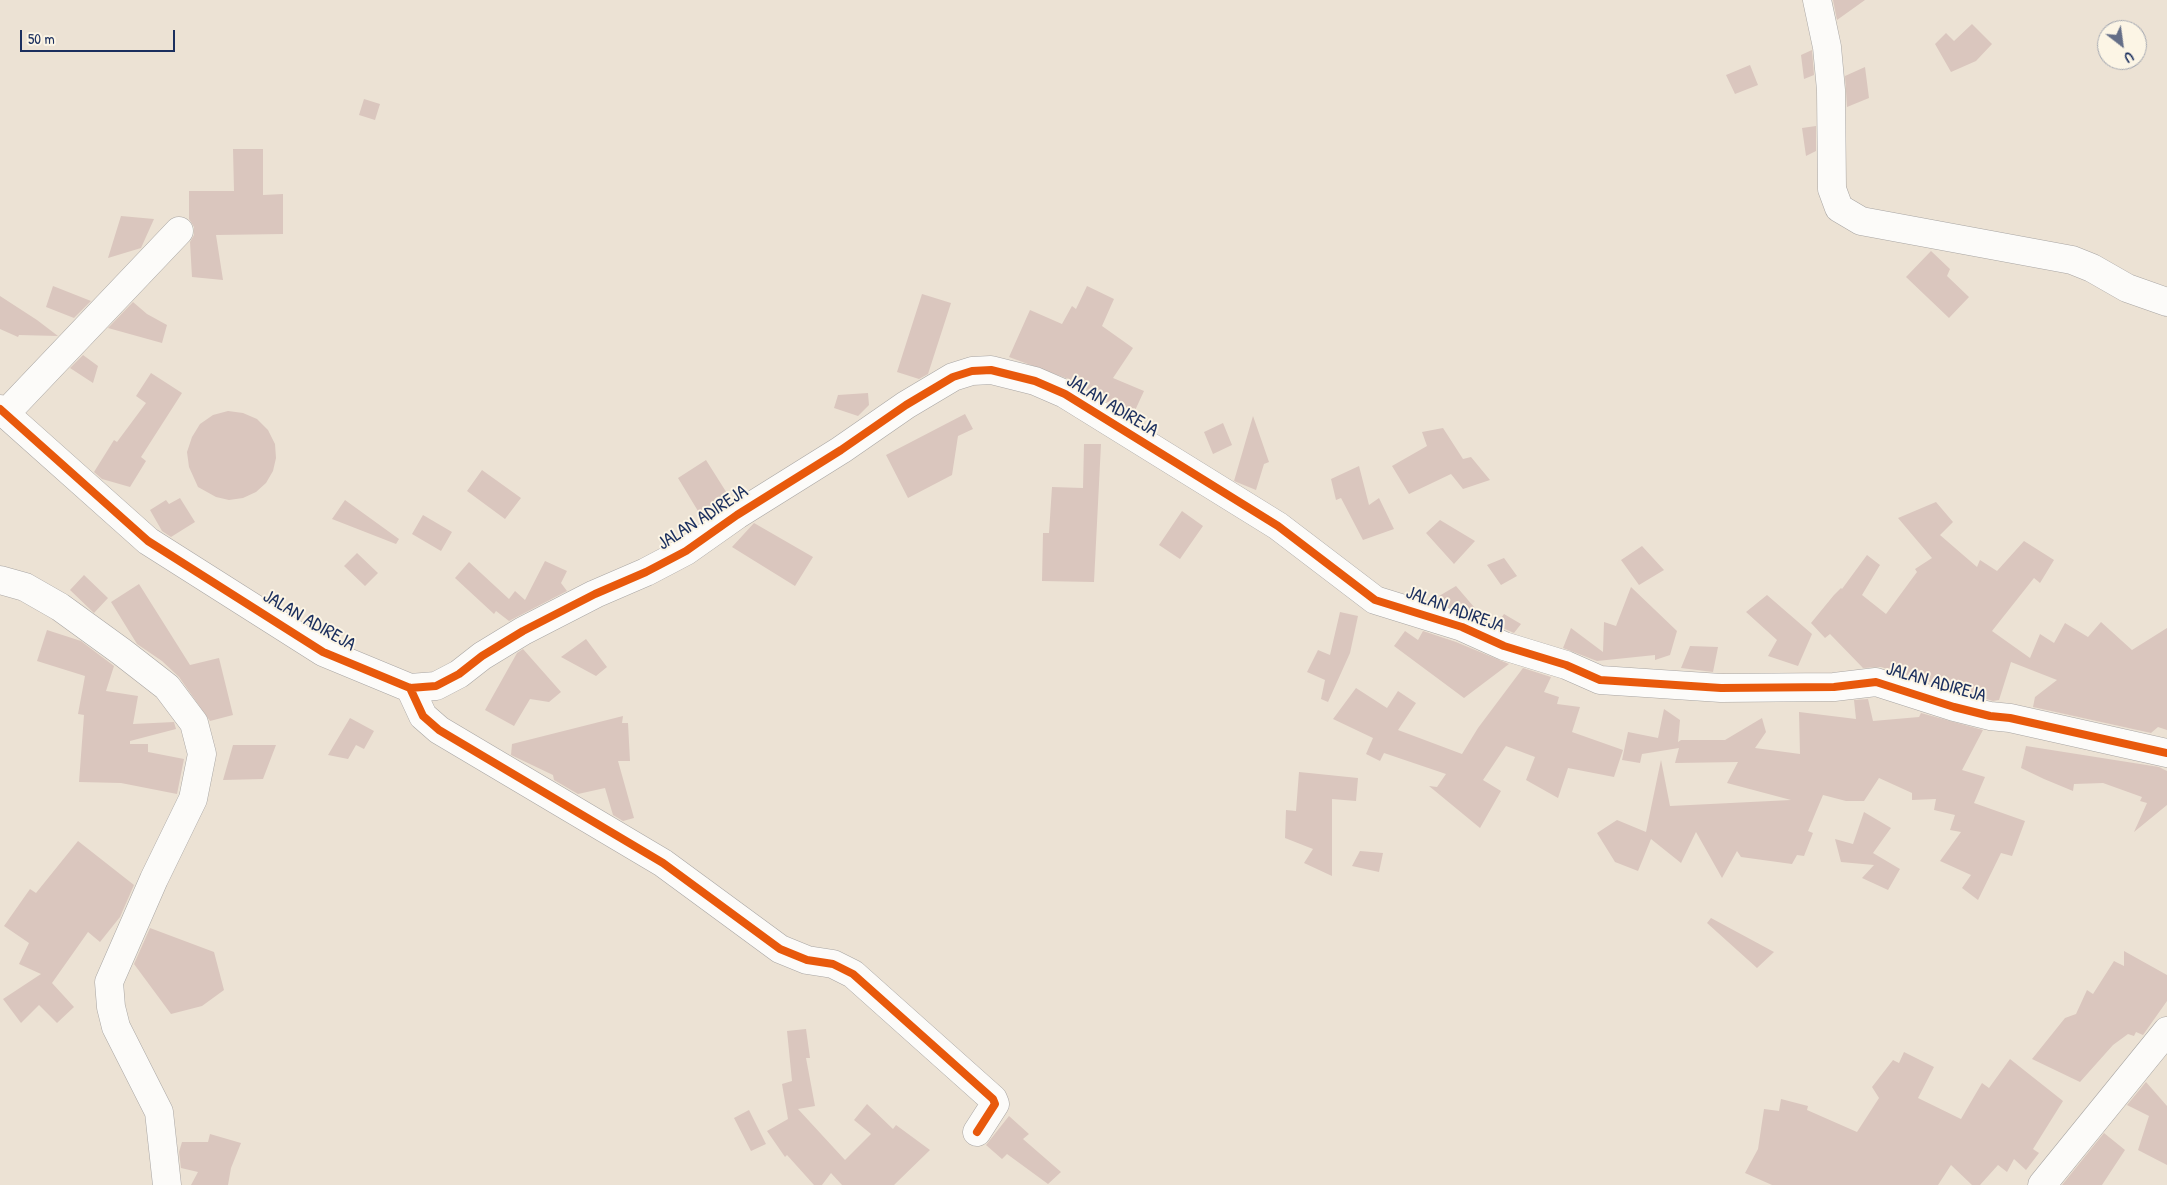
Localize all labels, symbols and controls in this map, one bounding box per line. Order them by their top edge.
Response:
scale bar [22,20,178,52]
north arrow [2097,20,2147,70]
text: 50 m [28,28,55,49]
text: U [2121,47,2137,68]
street label: JALAN ADIREJA [1062,370,1162,442]
street label: JALAN ADIREJA [654,480,752,556]
street label: JALAN ADIREJA [1403,582,1507,638]
street label: JALAN ADIREJA [259,585,359,657]
street label: JALAN ADIREJA [1883,658,1989,708]

